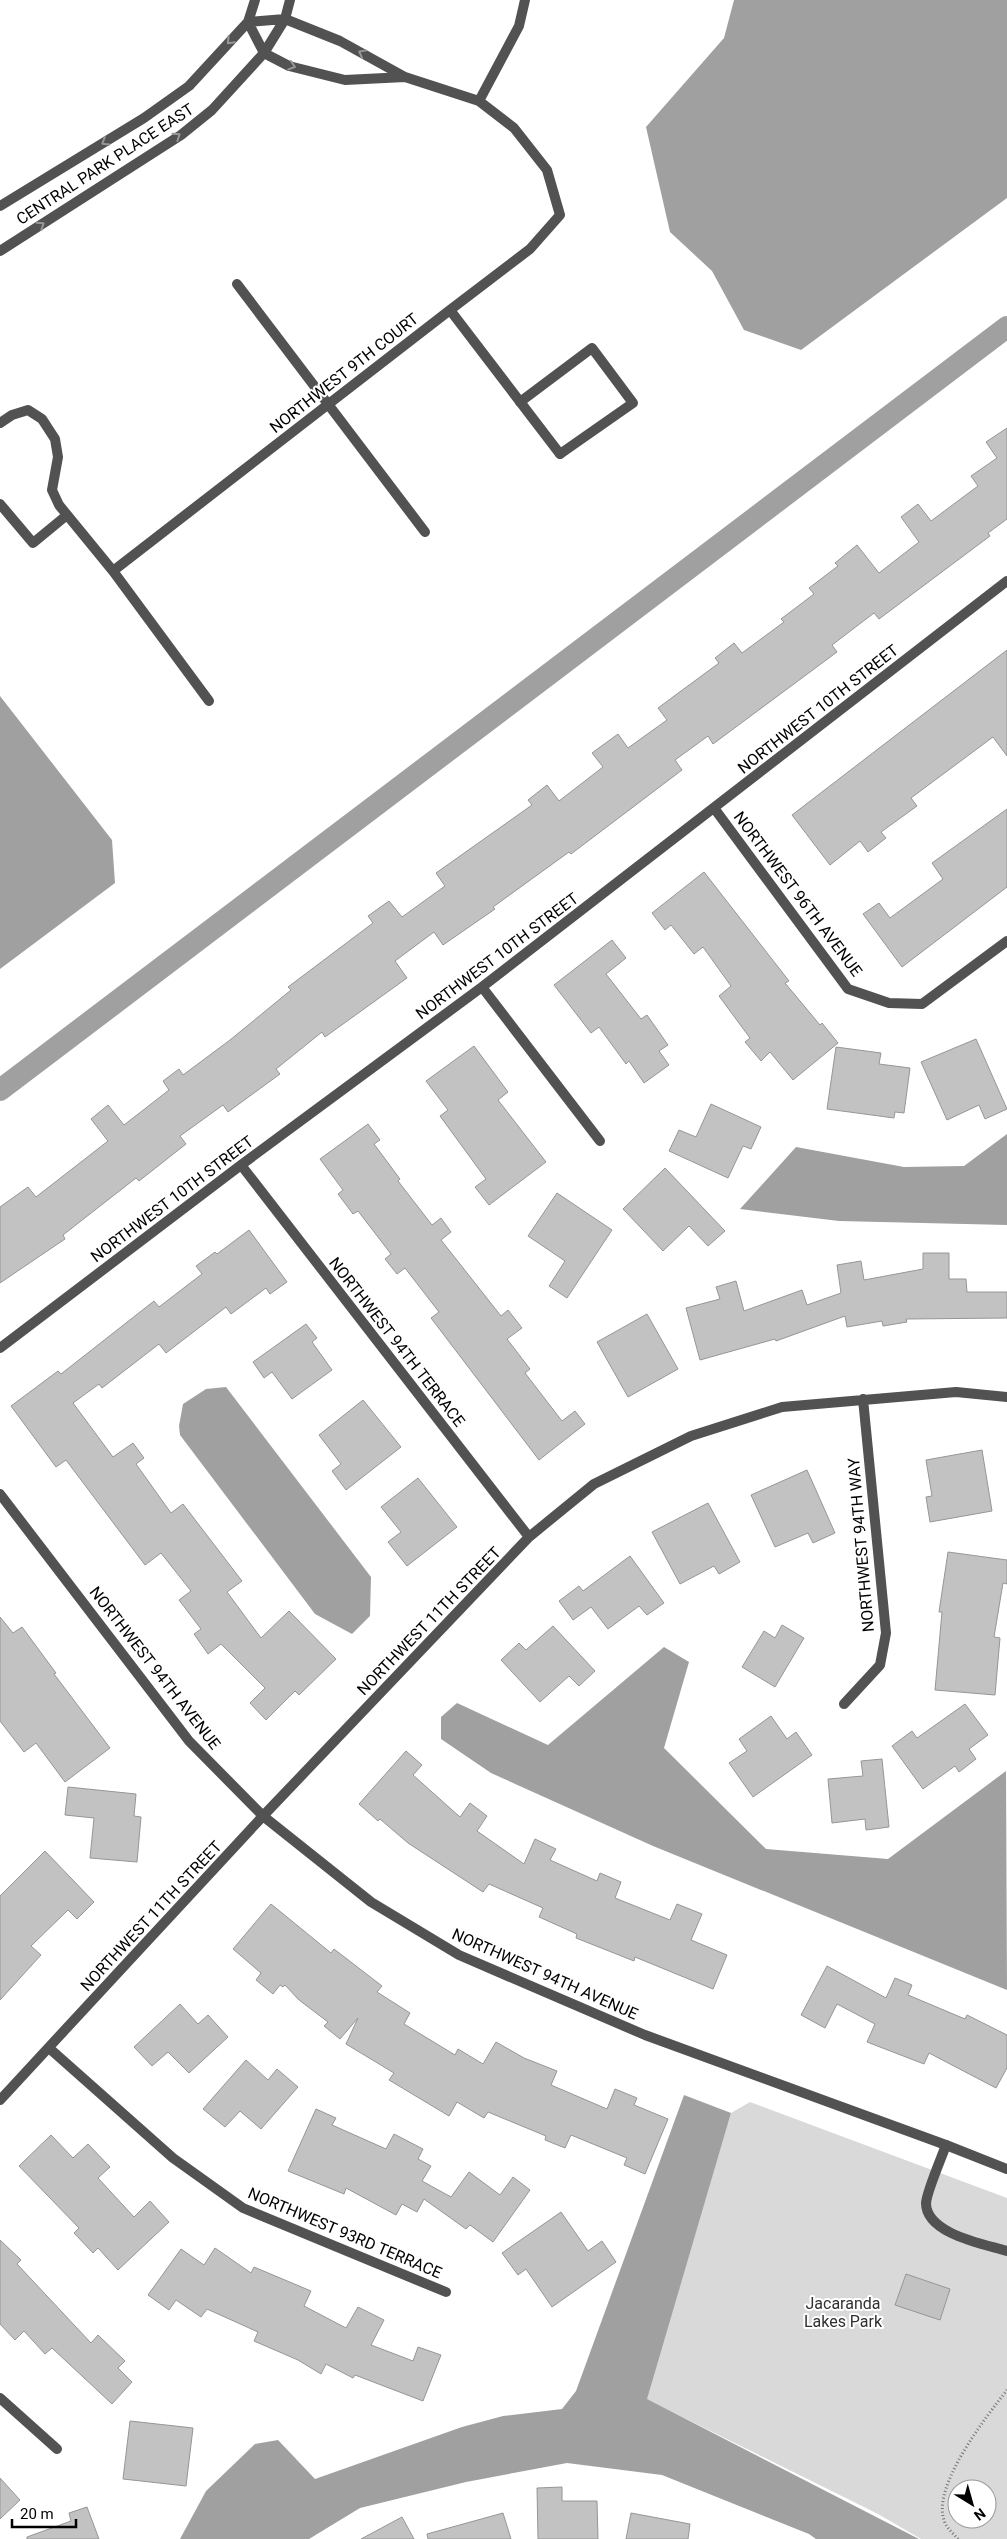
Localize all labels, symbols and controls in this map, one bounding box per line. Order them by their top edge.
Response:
one-way arrow [227,35,236,44]
one-way arrow [359,49,368,59]
one-way arrow [287,61,296,71]
street label: CENTRAL PARK PLACE EAST [13,99,198,229]
one-way arrow [172,133,181,143]
one-way arrow [101,136,110,145]
one-way arrow [36,221,45,231]
street label: NORTHWEST 9TH COURT [266,309,422,437]
street label: NORTHWEST 10TH STREET [734,640,902,778]
street label: NORTHWEST 96TH AVENUE [730,808,866,980]
street label: NORTHWEST 10TH STREET [412,888,582,1023]
street label: NORTHWEST 10TH STREET [87,1131,257,1266]
street label: NORTHWEST 94TH TERRACE [325,1254,469,1430]
street label: NORTHWEST 94TH WAY [844,1457,878,1633]
street label: NORTHWEST 11TH STREET [353,1543,505,1699]
street label: NORTHWEST 94TH AVENUE [86,1583,224,1753]
street label: NORTHWEST 11TH STREET [76,1837,226,1995]
street label: NORTHWEST 94TH AVENUE [449,1924,641,2024]
street label: NORTHWEST 93RD TERRACE [245,2183,445,2283]
park label: Jacaranda Lakes Park [804,2294,883,2331]
north arrow [947,2479,997,2529]
scale bar [12,2496,76,2528]
text: 20 m [20,2505,54,2523]
text: N [971,2505,989,2524]

